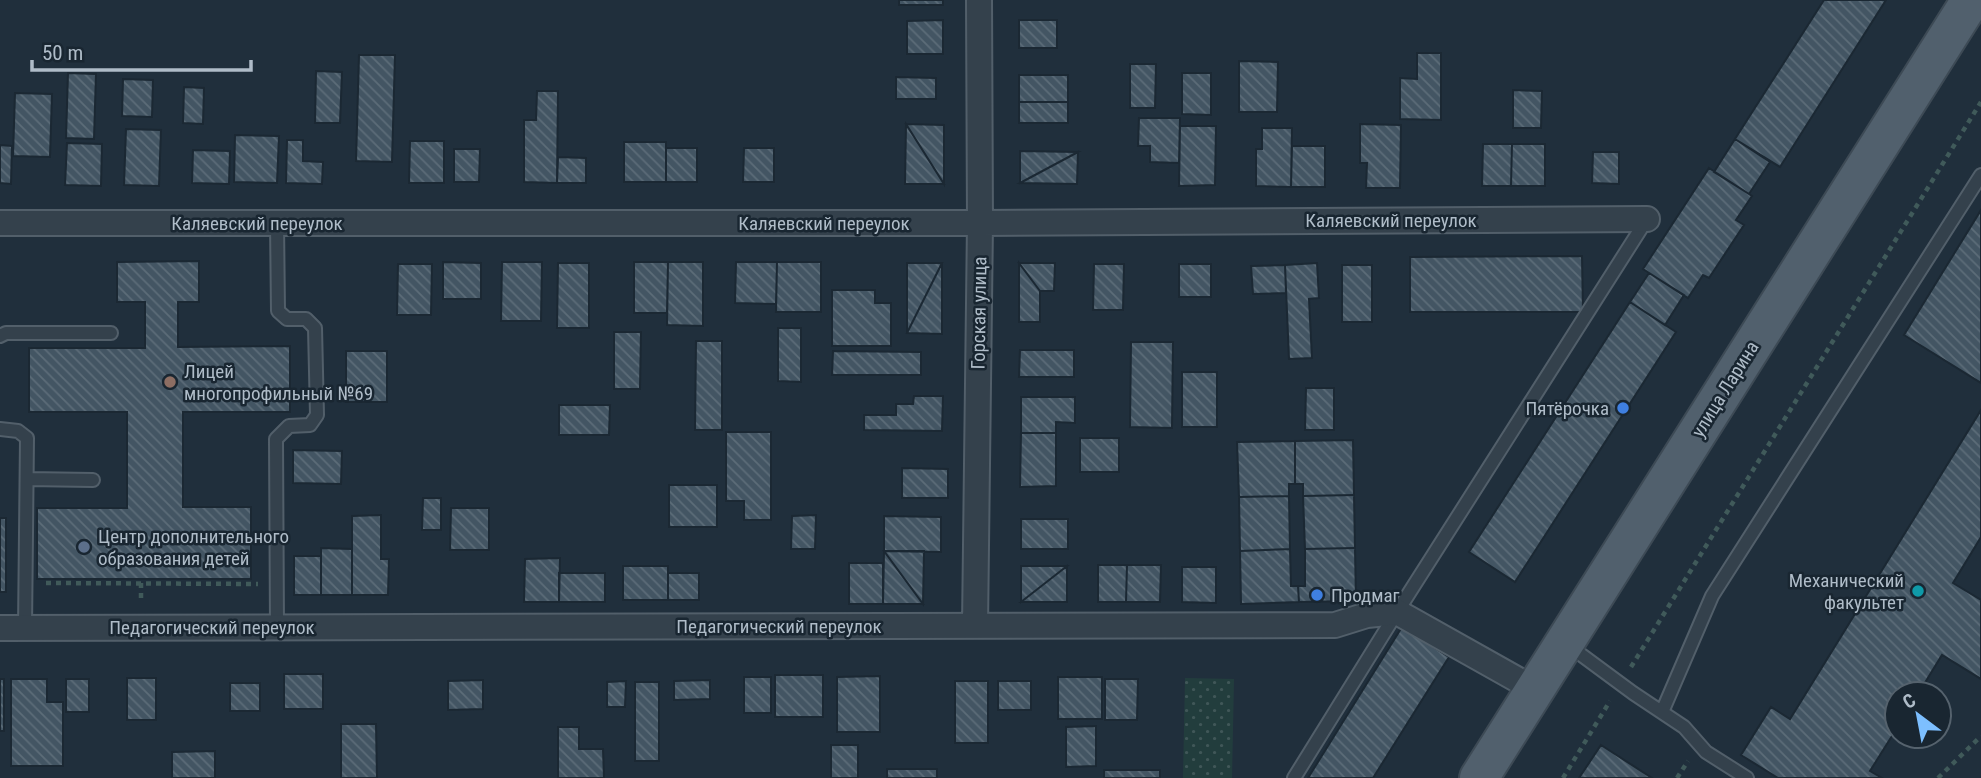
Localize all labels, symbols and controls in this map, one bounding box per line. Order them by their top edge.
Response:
scale bar [32,28,250,72]
text: 50 m [42,41,83,65]
street label: Каляевский переулок [1305,209,1477,232]
street label: Каляевский переулок [171,212,343,235]
street label: Каляевский переулок [738,212,910,235]
street label: Горская улица [967,256,991,370]
street label: улица Ларина [1686,337,1764,441]
place label: Лицей многопрофильный №69 [184,360,373,405]
marker: Лицей многопрофильный №69 [162,374,178,390]
place label: Пятёрочка [1526,397,1609,420]
marker: Пятёрочка [1615,400,1631,416]
place label: Центр дополнительного образования детей [98,525,289,570]
marker: Центр дополнительного образования детей [76,539,92,555]
place label: Механический факультет [1789,569,1904,614]
marker: Механический факультет [1910,583,1926,599]
place label: Продмаг [1331,584,1400,607]
marker: Продмаг [1309,587,1325,603]
street label: Педагогический переулок [676,615,882,638]
street label: Педагогический переулок [109,616,315,639]
north arrow [1883,680,1953,750]
text: С [1899,688,1920,714]

